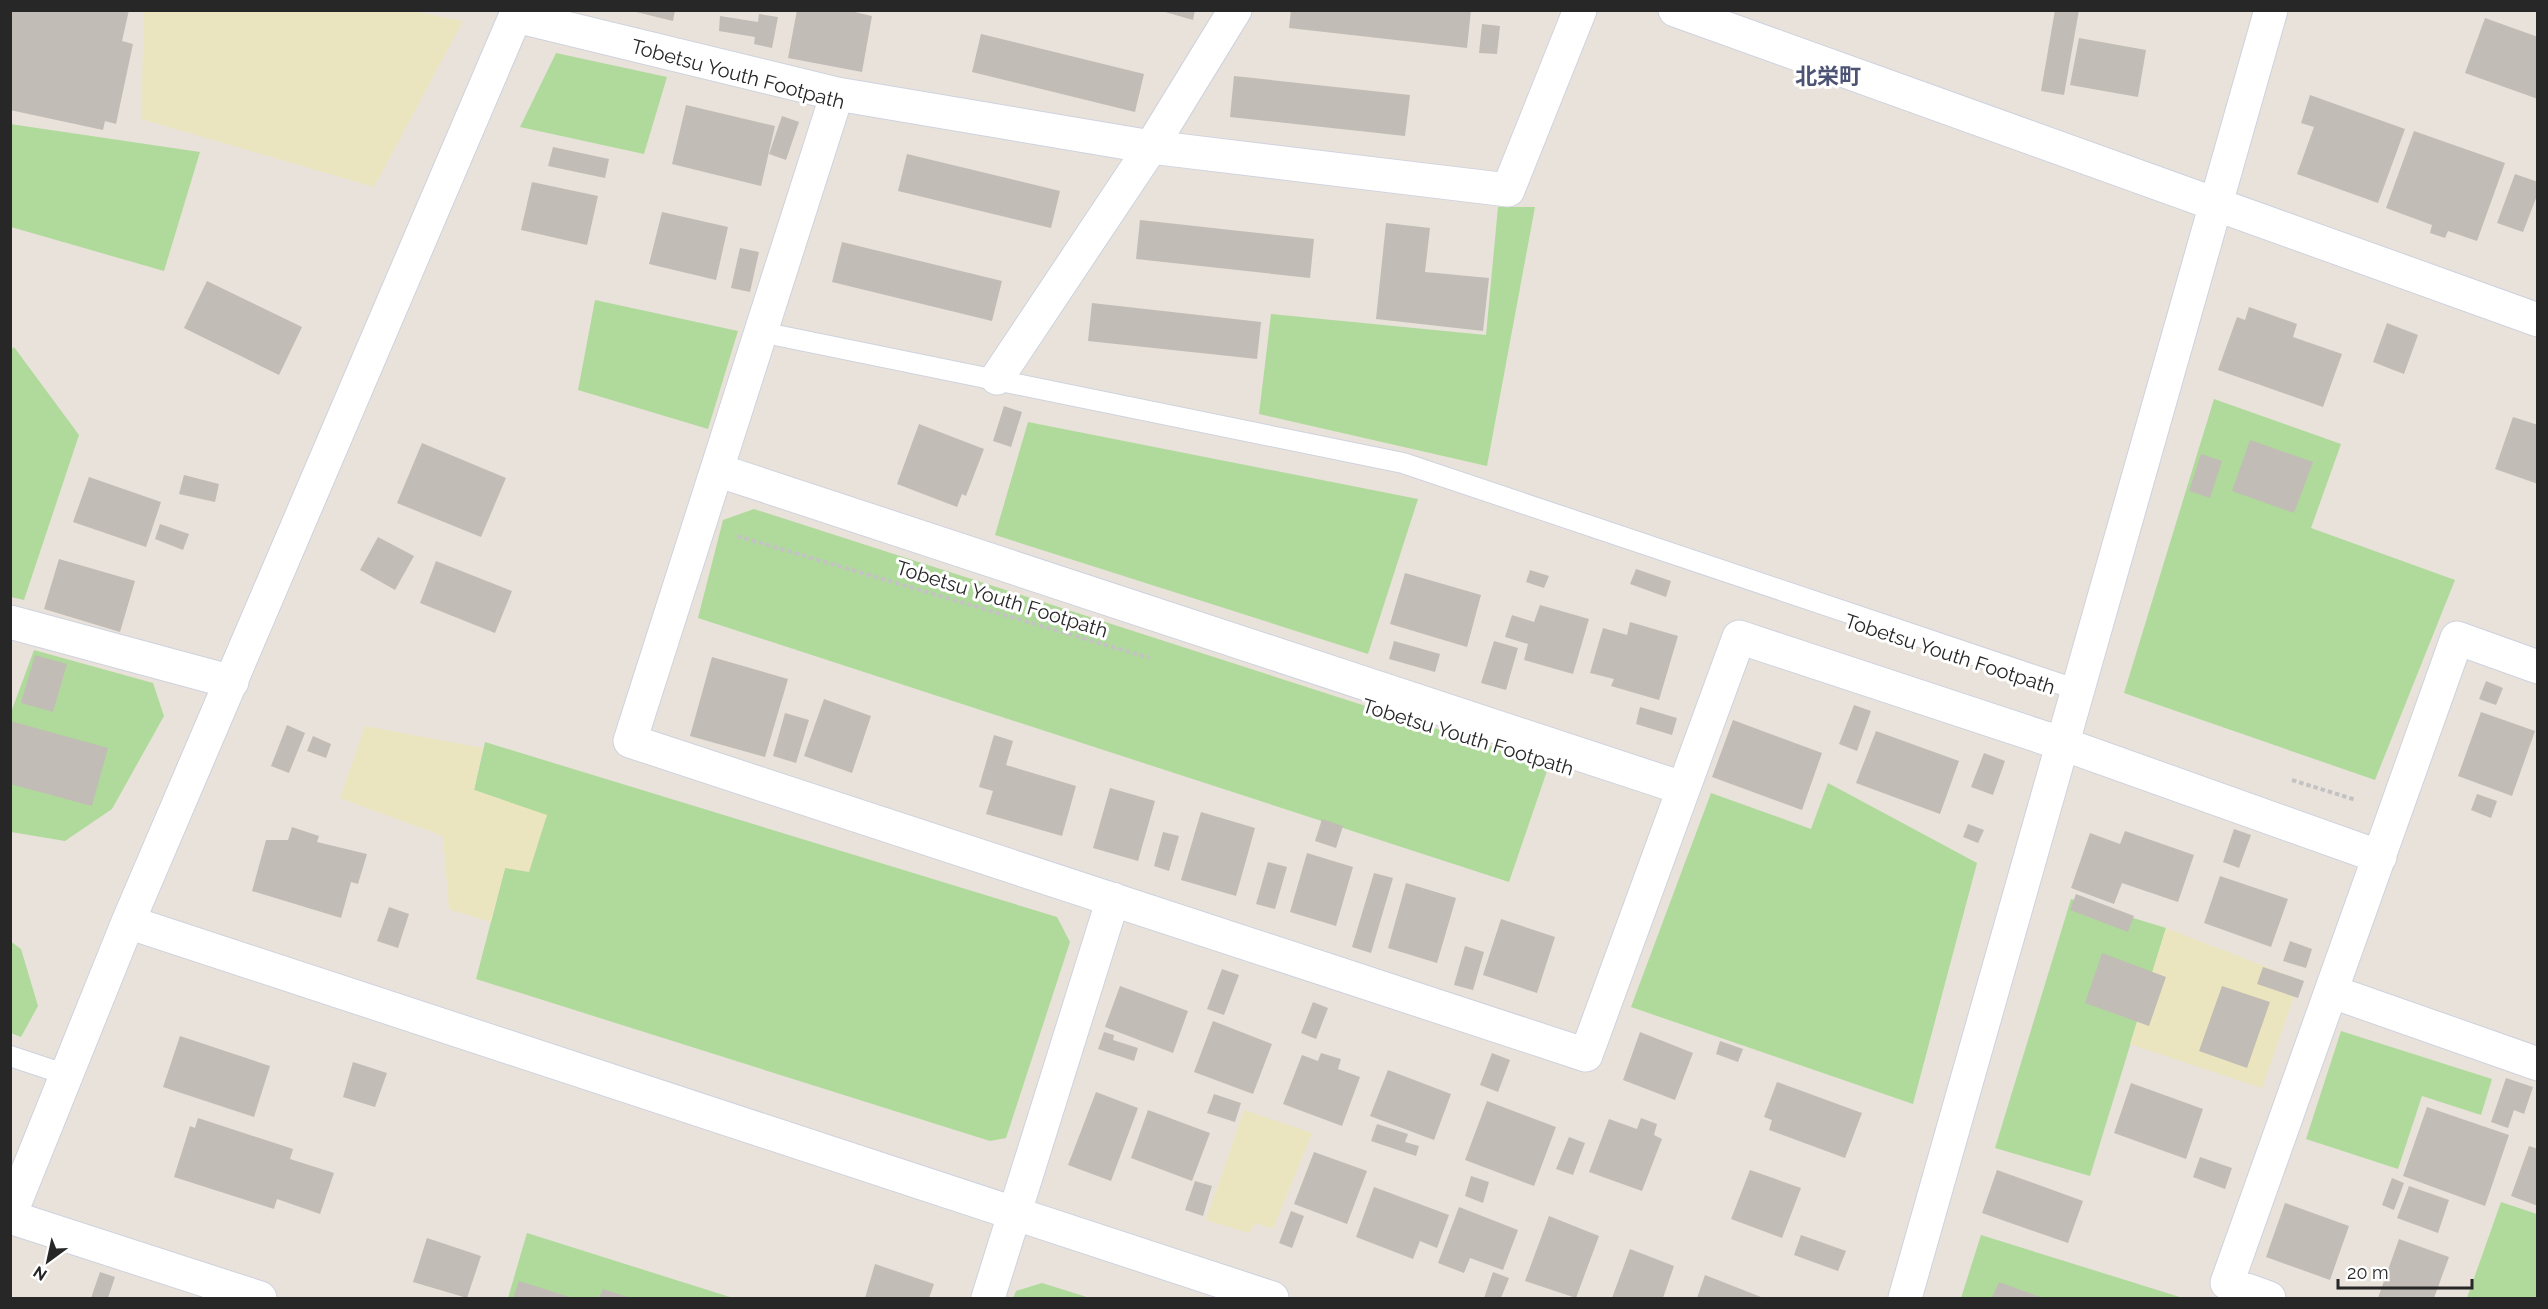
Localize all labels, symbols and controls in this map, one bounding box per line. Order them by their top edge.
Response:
street label: Tobetsu Youth Footpath [629,34,847,114]
district label: 北栄町 [1795,63,1861,89]
street label: Tobetsu Youth Footpath [893,555,1111,643]
street label: Tobetsu Youth Footpath [1842,609,2058,699]
street label: Tobetsu Youth Footpath [1359,693,1577,781]
north arrow [18,1231,78,1291]
scale bar [2338,1252,2472,1290]
text: N [30,1262,50,1284]
text: 20 m [2347,1262,2389,1283]

